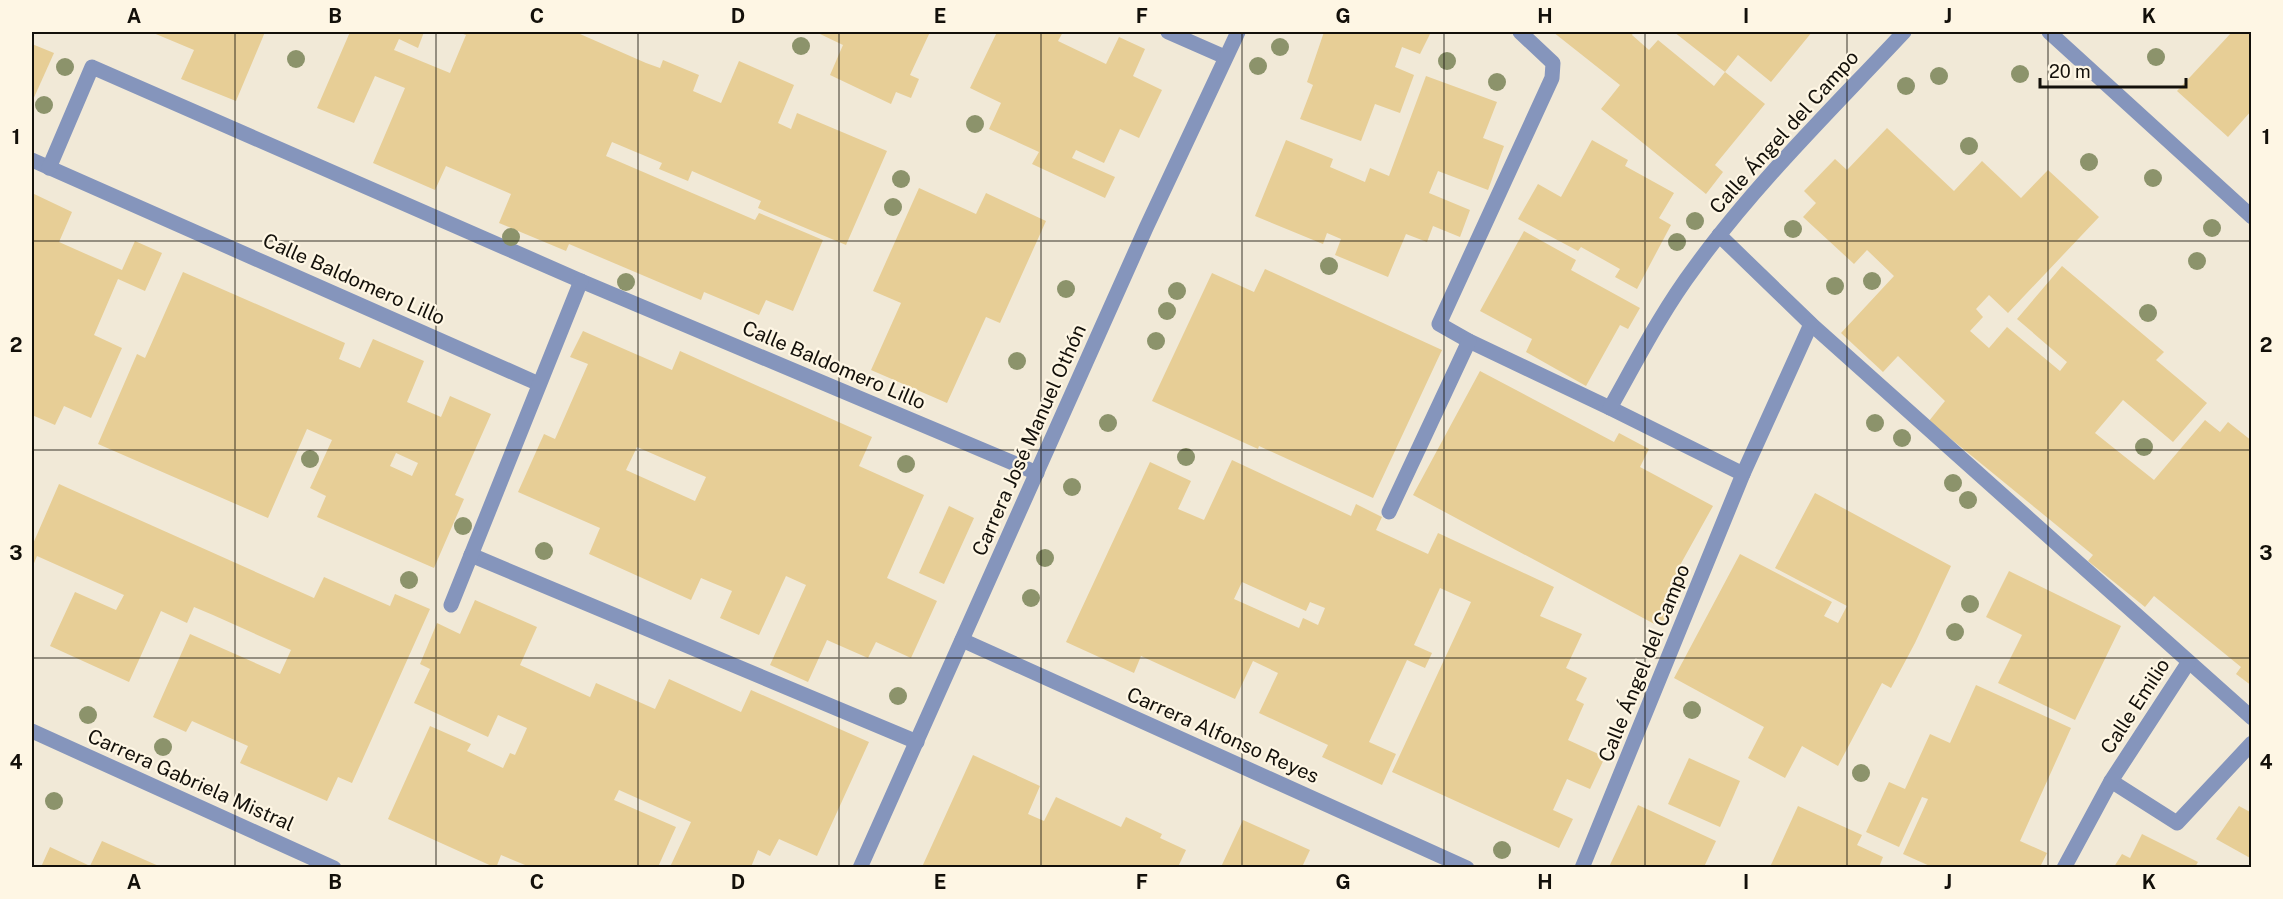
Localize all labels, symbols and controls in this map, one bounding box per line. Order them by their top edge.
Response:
text: A [127,4,141,28]
text: B [328,4,342,28]
text: C [530,4,544,28]
text: D [731,4,745,28]
text: E [934,4,946,28]
text: F [1136,4,1148,28]
text: G [1335,4,1351,28]
text: H [1537,4,1553,28]
text: I [1743,4,1749,28]
text: J [1944,4,1952,28]
text: K [2142,4,2156,28]
street label: Calle Ángel del Campo [1704,45,1864,219]
scale bar [2040,51,2186,89]
text: 20 m [2049,61,2091,82]
text: 1 [12,125,20,149]
text: 1 [2262,125,2270,149]
street label: Calle Baldomero Lillo [259,228,449,330]
street label: Calle Baldomero Lillo [739,315,929,415]
street label: Carrera José Manuel Othón [967,321,1091,559]
text: 2 [10,333,22,357]
text: 2 [2260,333,2272,357]
text: 3 [9,541,23,565]
text: 3 [2259,541,2273,565]
street label: Calle Ángel del Campo [1592,560,1695,765]
street label: Calle Emilio [2095,654,2175,758]
street label: Carrera Alfonso Reyes [1123,682,1323,788]
street label: Carrera Gabriela Mistral [84,724,298,836]
text: 4 [9,750,23,774]
text: 4 [2259,750,2273,774]
text: A [127,870,141,894]
text: B [328,870,342,894]
text: C [530,870,544,894]
text: D [731,870,745,894]
text: E [934,870,946,894]
text: F [1136,870,1148,894]
text: G [1335,870,1351,894]
text: H [1537,870,1553,894]
text: I [1743,870,1749,894]
text: J [1944,870,1952,894]
text: K [2142,870,2156,894]

